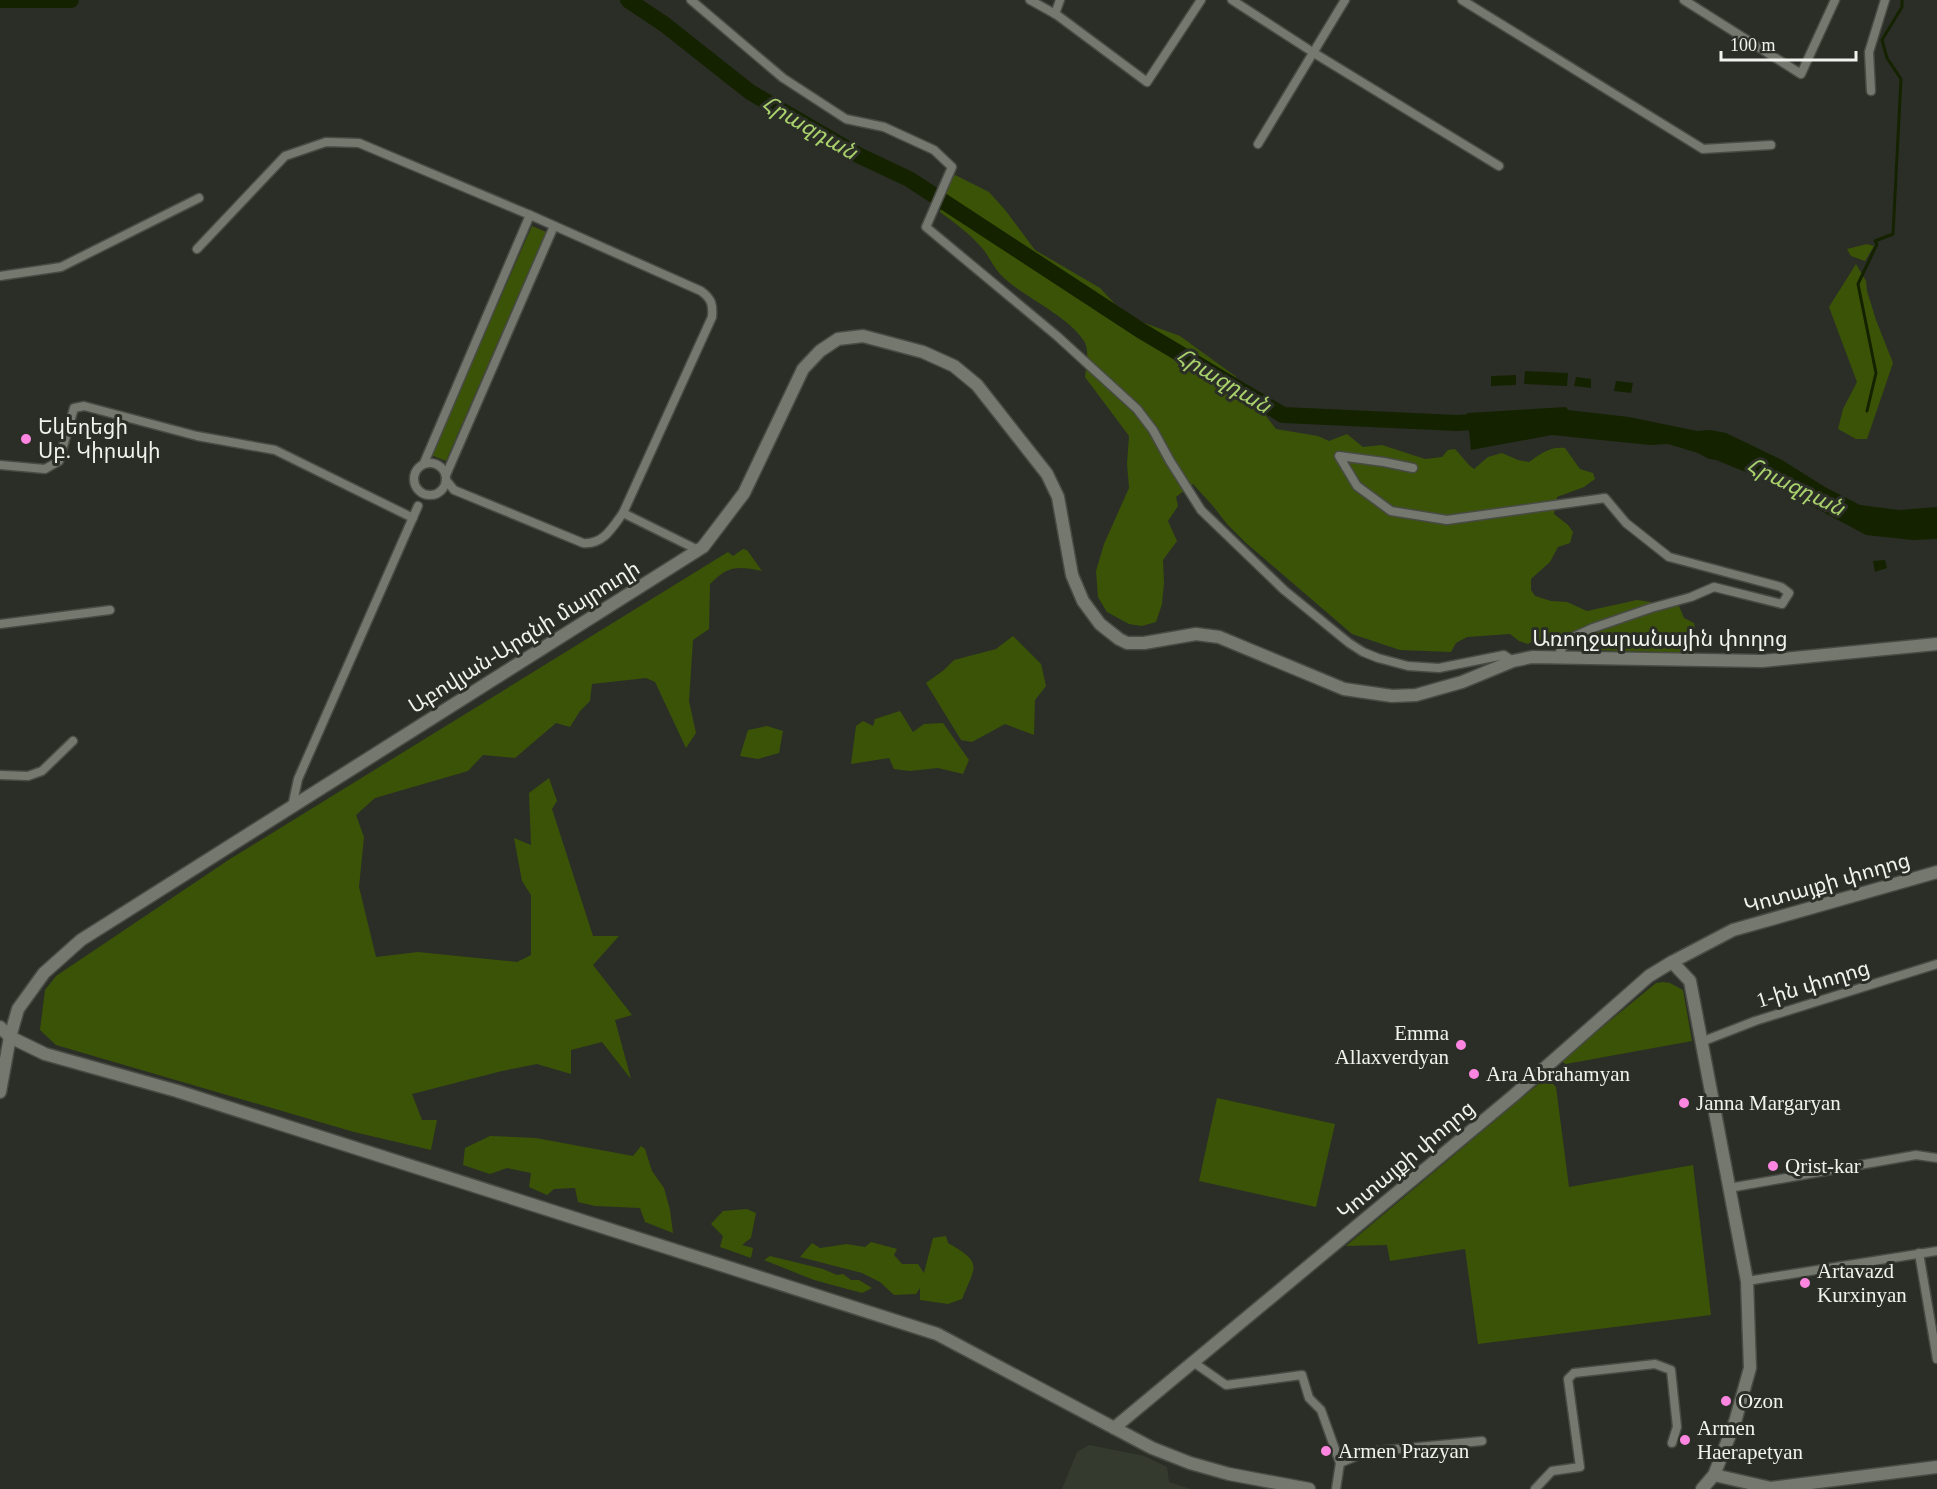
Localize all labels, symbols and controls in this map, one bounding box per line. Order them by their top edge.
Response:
scale bar [1721,24,1856,62]
text: 100 m [1730,35,1776,55]
water label: Հրազդան [757,90,862,166]
water label: Հրազդան [1172,343,1276,420]
place label: Եկեղեցի Սբ. Կիրակի [38,415,161,463]
marker: Եկեղեցի Սբ. Կիրակի [19,432,33,446]
water label: Հրազդան [1743,452,1849,522]
street label: Աբովյան-Արզնի մայրուղի [404,556,644,718]
street label: Առողջարանային փողոց [1532,627,1788,651]
street label: Կոտայքի փողոց [1741,848,1913,918]
street label: 1-ին փողոց [1753,955,1873,1013]
place label: Emma Allaxverdyan [1335,1021,1450,1069]
marker: Emma Allaxverdyan [1454,1038,1468,1052]
place label: Ara Abrahamyan [1486,1062,1631,1086]
marker: Ara Abrahamyan [1467,1067,1481,1081]
place label: Janna Margaryan [1696,1091,1841,1115]
street label: Կոտայքի փողոց [1333,1096,1479,1224]
marker: Janna Margaryan [1677,1096,1691,1110]
place label: Qrist-kar [1785,1154,1861,1178]
marker: Qrist-kar [1766,1159,1780,1173]
place label: Artavazd Kurxinyan [1817,1259,1907,1307]
marker: Artavazd Kurxinyan [1798,1276,1812,1290]
place label: Ozon [1738,1389,1784,1413]
marker: Ozon [1719,1394,1733,1408]
place label: Armen Haerapetyan [1697,1416,1804,1464]
marker: Armen Haerapetyan [1678,1433,1692,1447]
place label: Armen Prazyan [1338,1439,1470,1463]
marker: Armen Prazyan [1319,1444,1333,1458]

